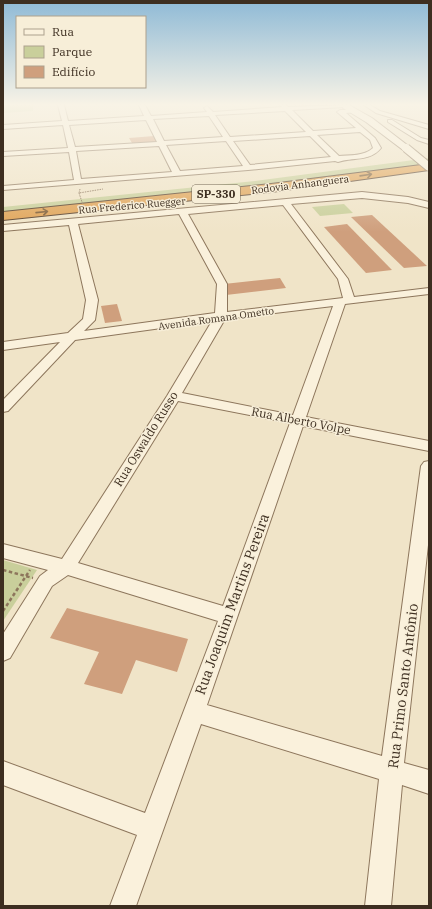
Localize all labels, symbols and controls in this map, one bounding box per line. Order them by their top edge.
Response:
legend [16,16,146,88]
text: Rua [52,24,74,39]
text: Parque [52,44,92,59]
text: Edifício [52,64,96,79]
one-way arrow [359,171,372,179]
street label: Rodovia Anhanguera [250,172,350,197]
road number: SP-330 [192,185,240,203]
street label: Rua Frederico Ruegger [78,194,187,217]
one-way arrow [35,209,48,216]
street label: Avenida Romana Ometto [157,304,275,333]
street label: Rua Oswaldo Russo [110,388,181,489]
street label: Rua Alberto Volpe [250,404,352,438]
street label: Rua Joaquim Martins Pereira [191,511,273,697]
street label: Rua Primo Santo Antônio [384,602,422,770]

